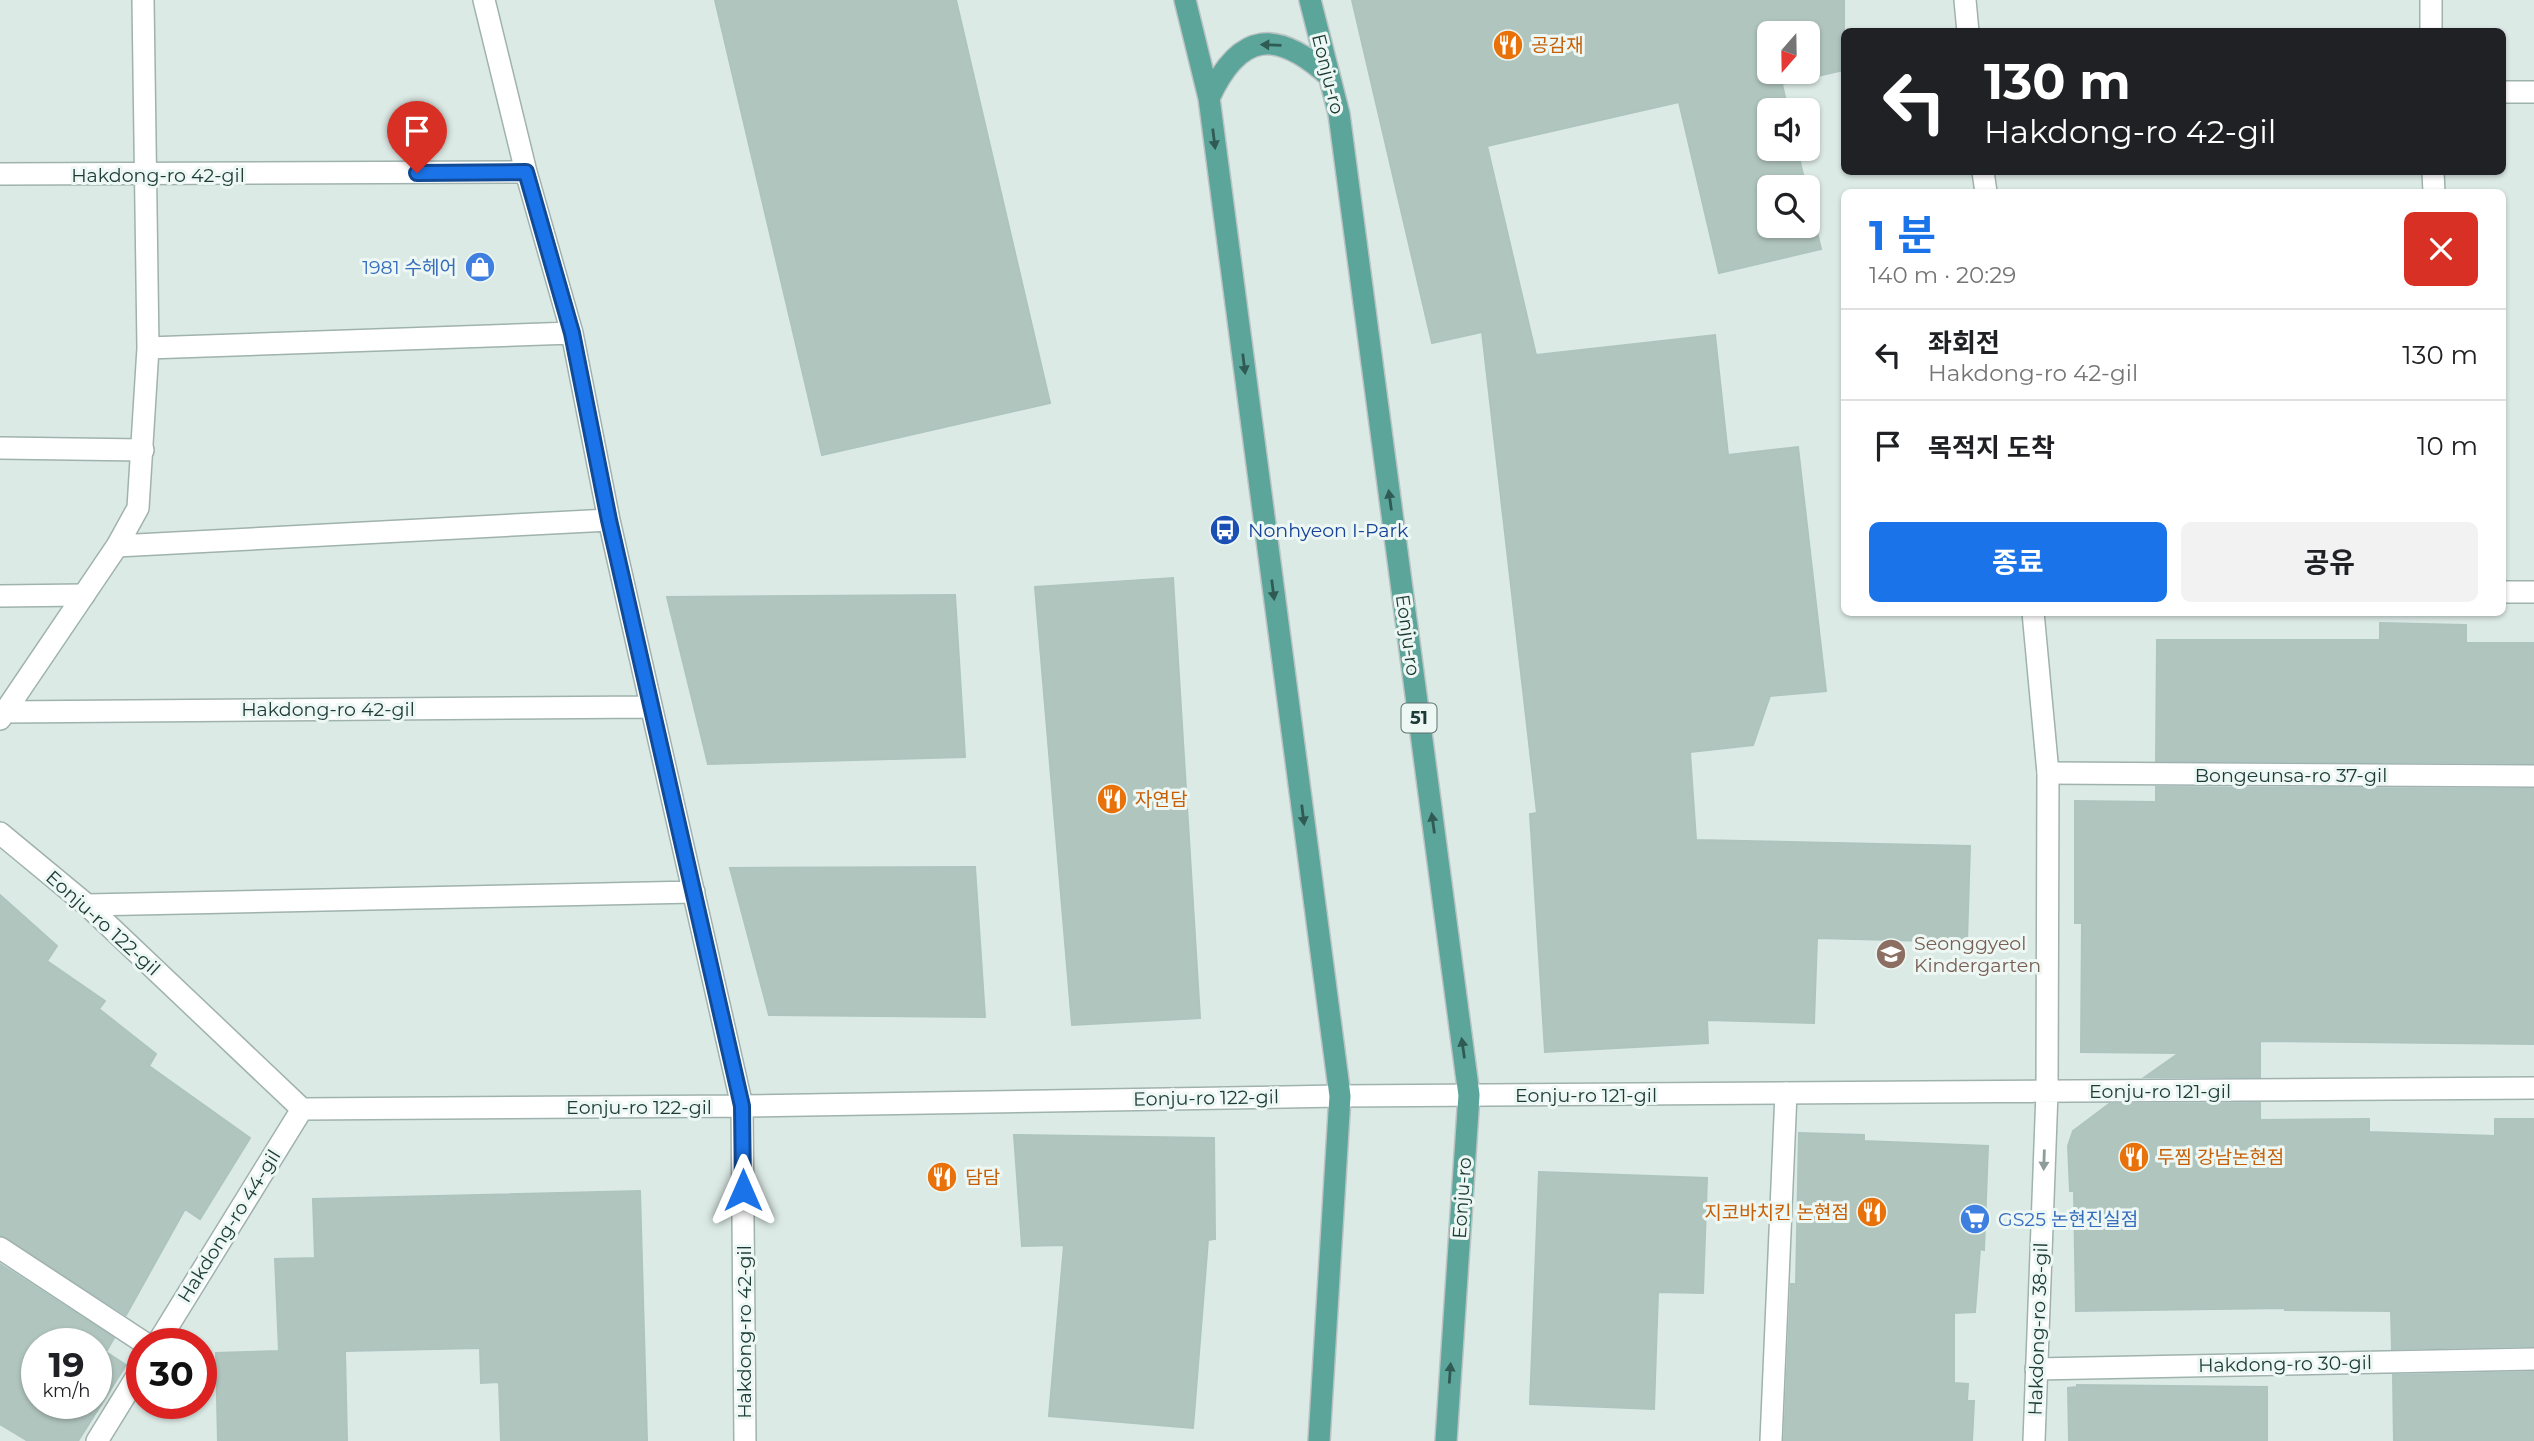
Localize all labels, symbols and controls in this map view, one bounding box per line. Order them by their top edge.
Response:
north arrow [1757,21,1820,84]
map controls [1757,21,1820,238]
restaurant icon: 공감재 [1491,28,1525,62]
street label: Eonju-ro [1307,32,1349,117]
place label: 공감재 [1531,34,1583,57]
one-way arrow [1260,39,1282,50]
text: 130 m [1984,52,2131,111]
icon: left [1869,56,1960,147]
button: sound [1757,98,1820,161]
pin [387,101,447,173]
icon: arrive [398,112,436,150]
text: Hakdong-ro 42-gil [1984,112,2276,151]
one-way arrow [1209,128,1220,150]
street label: Hakdong-ro 42-gil [71,164,245,187]
button: search [1757,175,1820,238]
text: 1 분 [1869,209,1936,261]
button: close [2404,212,2478,286]
shop icon: 1981 수헤어 [463,250,497,284]
place label: 1981 수헤어 [362,256,457,279]
text: 140 m · 20:29 [1869,261,2016,289]
text: 좌회전 [1928,327,2000,359]
icon: left [1869,336,1907,374]
text: 130 m [2402,339,2478,371]
one-way arrow [1238,353,1249,375]
text: Hakdong-ro 42-gil [1928,359,2138,387]
icon: arrive [1869,427,1907,465]
text: 10 m [2417,430,2478,462]
text: 목적지 도착 [1928,432,2055,464]
one-way arrow [1385,489,1396,511]
bus stop icon: Nonhyeon I-Park [1208,513,1242,547]
place label: Nonhyeon I-Park [1248,519,1409,542]
button: 종료 [1869,522,2167,602]
button: 공유 [2181,522,2478,602]
one-way arrow [1268,579,1279,601]
street label: Eonju-ro [1391,593,1425,677]
street label: Hakdong-ro 42-gil [241,698,415,721]
road number: 51 [1402,704,1436,732]
street label: Bongeunsa-ro 37-gil [2195,764,2387,787]
restaurant icon: 자연담 [1095,782,1129,816]
place label: 자연담 [1135,788,1188,811]
one-way arrow [1298,804,1309,826]
one-way arrow [1428,812,1439,834]
street label: Eonju-ro 122-gil [41,866,165,980]
place label: Seonggyeol Kindergarten [1914,932,2041,977]
school or university icon: Seonggyeol Kindergarten [1874,937,1908,971]
one-way arrow [1458,1037,1469,1059]
street label: Eonju-ro 121-gil [2089,1080,2231,1103]
street label: Eonju-ro 121-gil [1515,1084,1657,1107]
street label: Eonju-ro 122-gil [1133,1085,1279,1111]
street label: Eonju-ro 122-gil [566,1096,712,1119]
restaurant icon: 두찜 강남논현점 [2117,1140,2151,1174]
street label: Hakdong-ro 44-gil [173,1145,285,1307]
place label: 두찜 강남논현점 [2157,1146,2284,1169]
one-way arrow [2039,1149,2050,1171]
position arrow [706,1153,780,1227]
street label: Eonju-ro [1448,1156,1476,1240]
restaurant icon: 담담 [925,1160,959,1194]
place label: 담담 [965,1166,1000,1189]
restaurant icon: 지코바치킨 논현점 [1855,1195,1889,1229]
place label: 지코바치킨 논현점 [1704,1201,1849,1224]
supermarket icon: GS25 논현진실점 [1958,1202,1992,1236]
place label: GS25 논현진실점 [1998,1208,2138,1231]
street label: Hakdong-ro 38-gil [2023,1242,2053,1416]
street label: Hakdong-ro 42-gil [733,1245,756,1419]
speed limit sign: 30 [126,1328,217,1419]
text: 19 [48,1343,85,1386]
street label: Hakdong-ro 30-gil [2198,1351,2372,1377]
one-way arrow [1445,1362,1456,1384]
text: km/h [42,1380,91,1402]

